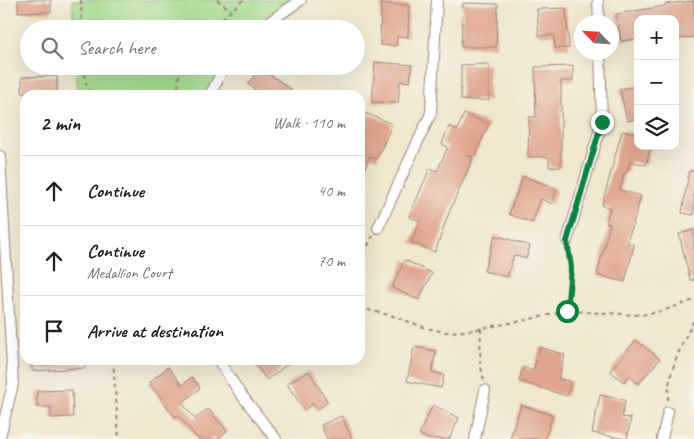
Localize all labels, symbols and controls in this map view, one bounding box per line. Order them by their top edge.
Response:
north arrow [574,15,619,60]
map controls [634,15,679,150]
button: + [634,15,679,60]
search box [20,20,365,75]
icon: search [38,34,66,62]
text: Search here [78,36,155,60]
button: − [634,60,679,105]
button: layers [634,105,679,150]
text: 2 min [40,110,80,136]
route end [591,111,614,134]
text: Walk · 110 m [273,113,345,133]
icon: ahead [40,177,68,205]
text: Continue [87,179,144,203]
text: 40 m [318,181,345,201]
text: Continue [87,239,144,263]
icon: ahead [40,247,68,275]
text: 70 m [318,251,345,271]
text: Medallion Court [87,263,172,283]
route start [556,300,579,323]
icon: arrive [40,317,68,345]
text: Arrive at destination [87,319,223,343]

